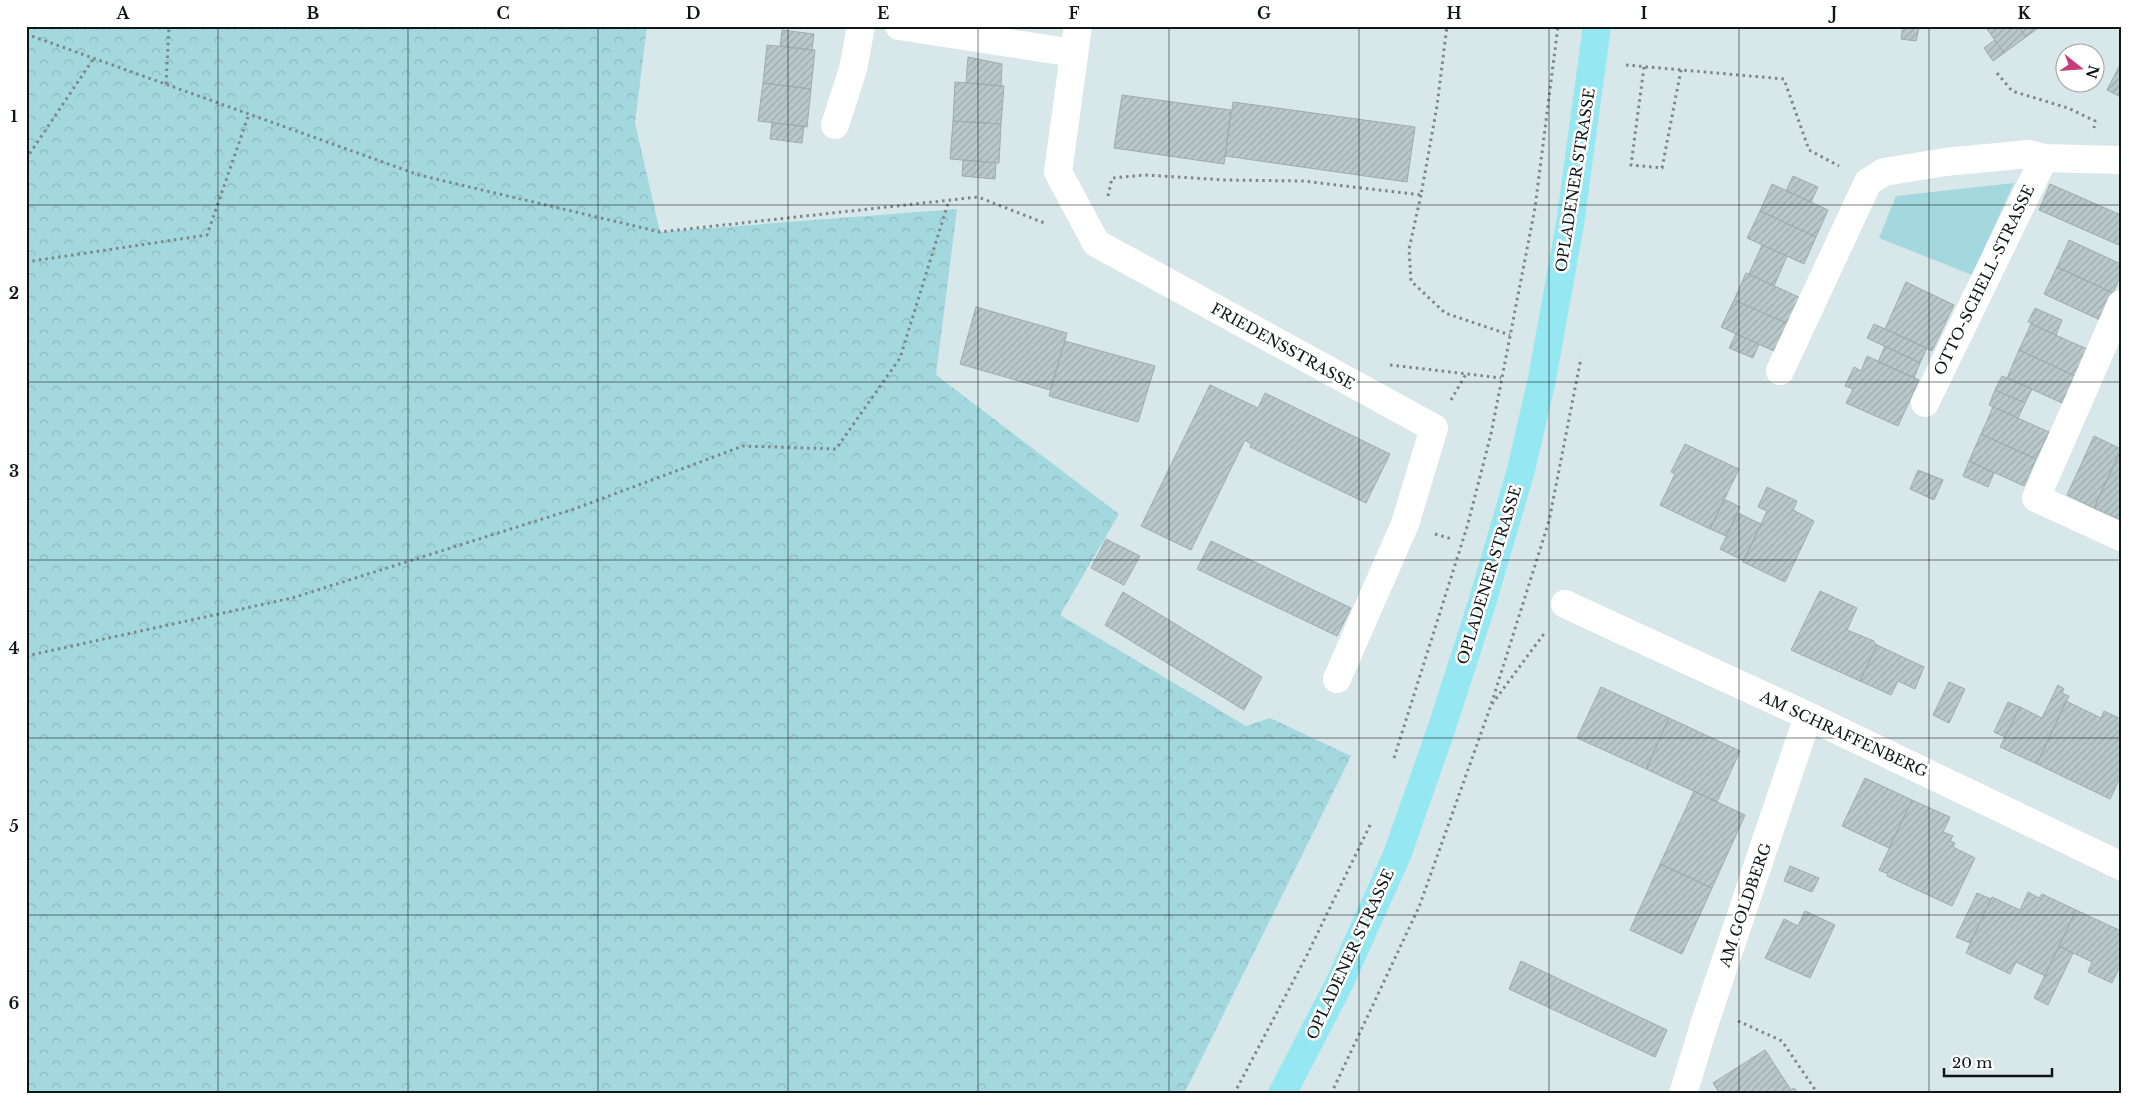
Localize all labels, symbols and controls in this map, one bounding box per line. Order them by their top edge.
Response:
text: A [116,3,131,23]
text: B [307,3,320,23]
text: C [496,3,510,23]
text: D [686,3,700,23]
text: E [877,3,889,23]
text: F [1068,3,1080,23]
text: G [1257,3,1271,23]
text: H [1446,3,1462,23]
text: I [1641,3,1648,23]
text: J [1828,3,1837,23]
text: K [2017,3,2031,23]
north arrow [2054,42,2104,92]
text: N [2082,63,2103,81]
street label: OPLADENER STRASSE [1551,87,1599,273]
text: 1 [11,106,18,126]
street label: OTTO-SCHELL-STRASSE [1930,182,2039,378]
text: 2 [9,283,19,303]
street label: FRIEDENSSTRASSE [1208,299,1358,393]
text: 3 [9,461,19,481]
street label: OPLADENER STRASSE [1453,483,1525,667]
text: 4 [9,638,19,658]
street label: AM SCHRAFFENBERG [1756,686,1931,781]
text: 5 [9,816,19,836]
street label: AM GOLDBERG [1714,840,1775,971]
street label: OPLADENER STRASSE [1302,866,1398,1042]
text: 6 [9,993,20,1013]
scale bar [1944,1045,2052,1077]
text: 20 m [1952,1053,1992,1072]

